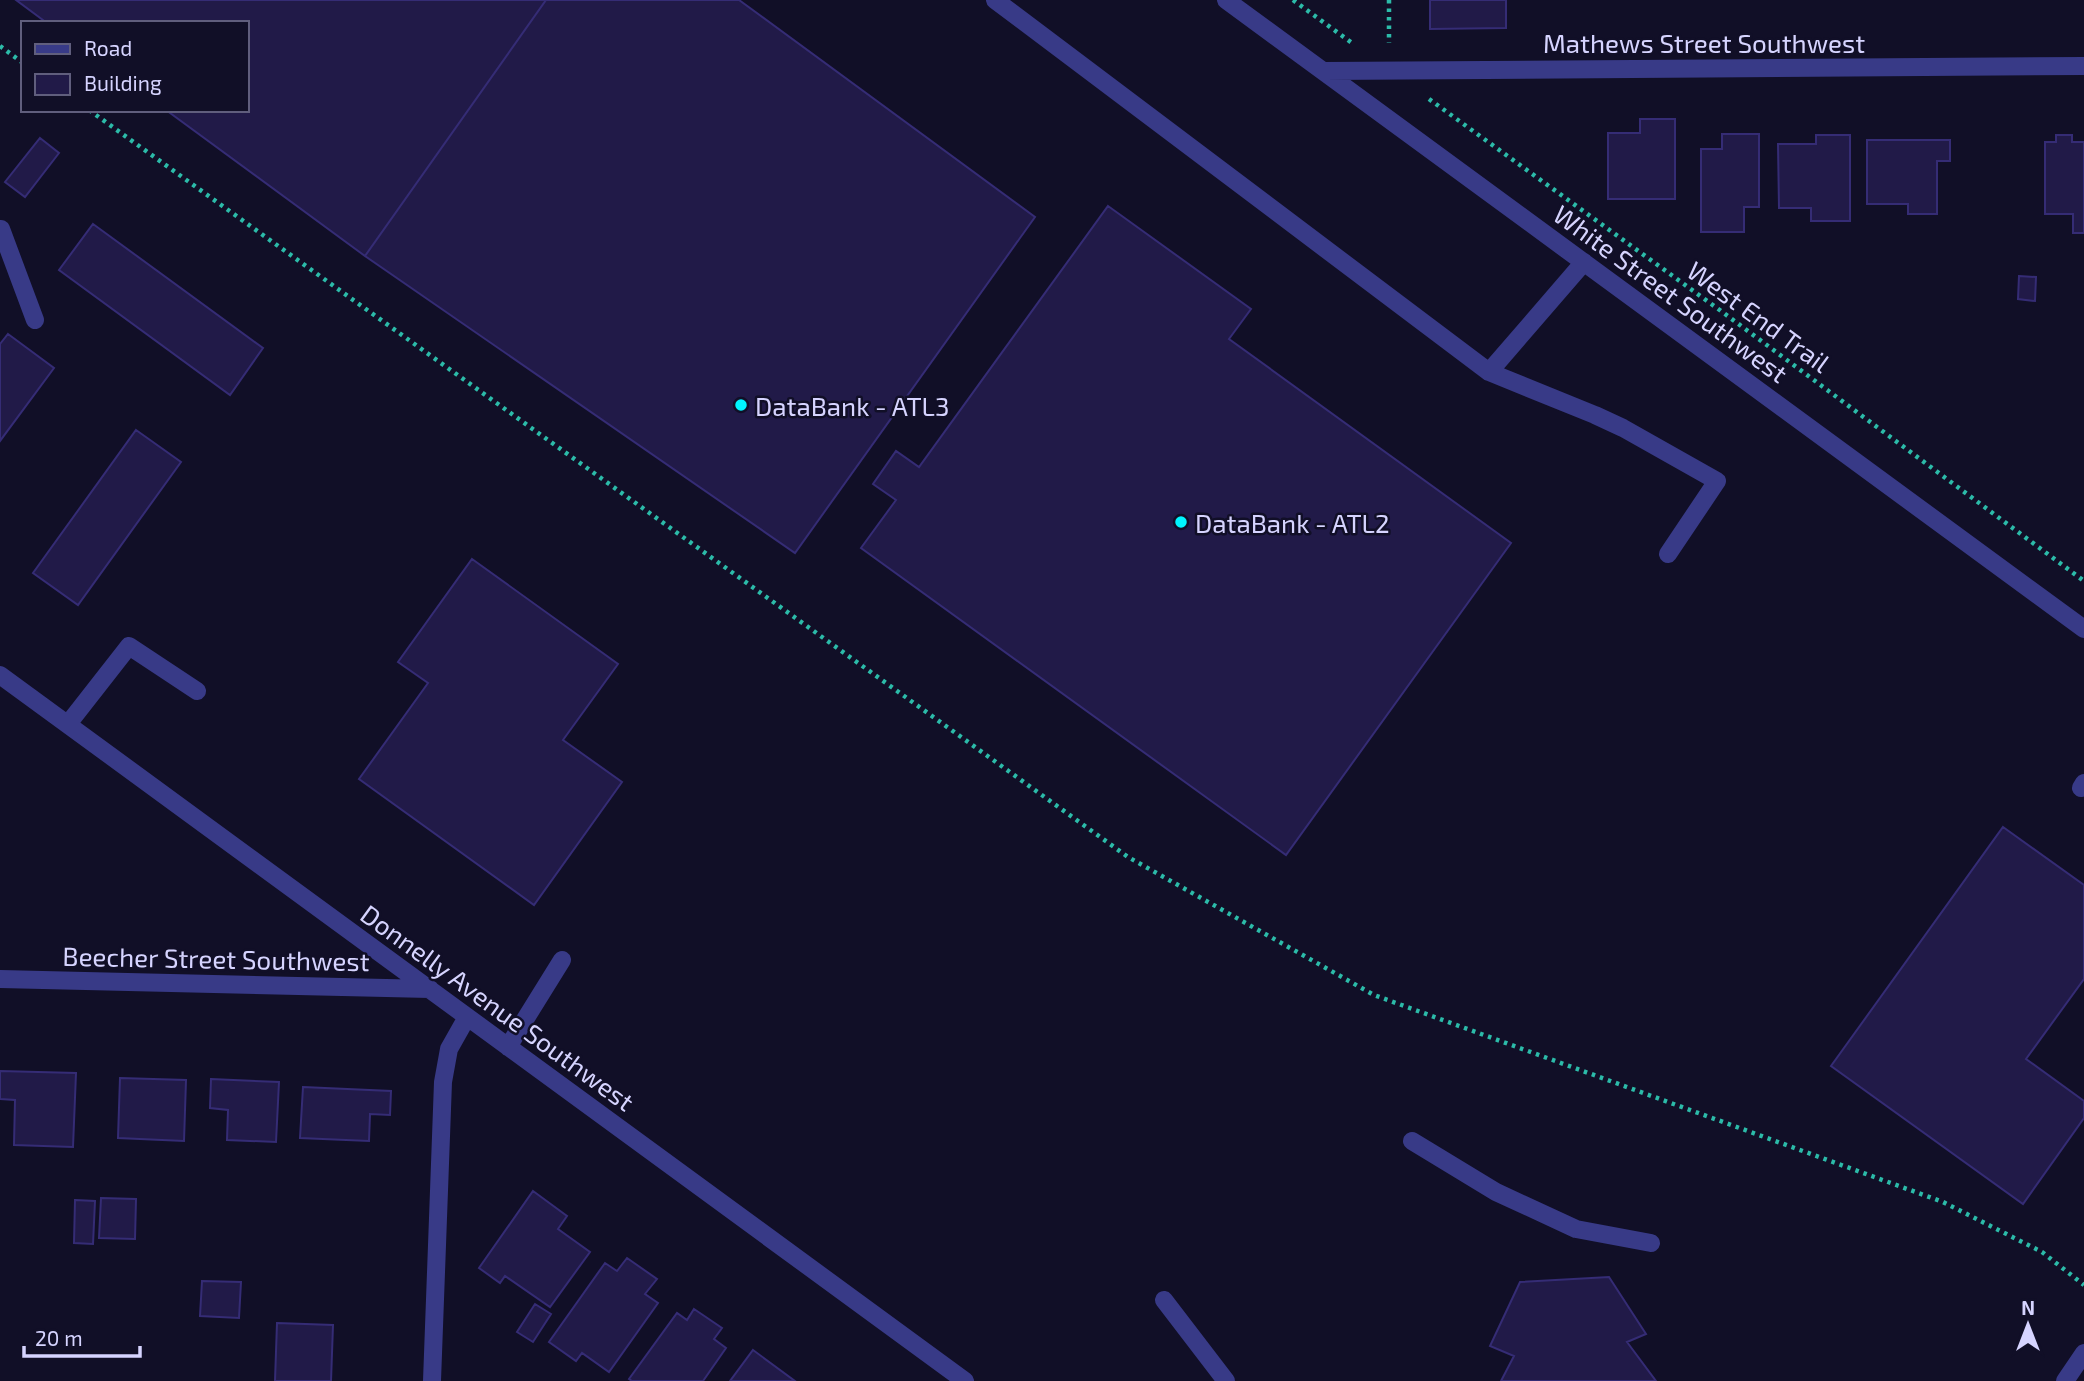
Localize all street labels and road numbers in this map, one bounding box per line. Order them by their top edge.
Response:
street label: Mathews Street Southwest [1543,27,1865,58]
street label: White Street Southwest [1548,198,1794,388]
street label: West End Trail [1682,254,1836,378]
street label: Donnelly Avenue Southwest [355,897,641,1117]
street label: Beecher Street Southwest [62,940,370,976]

